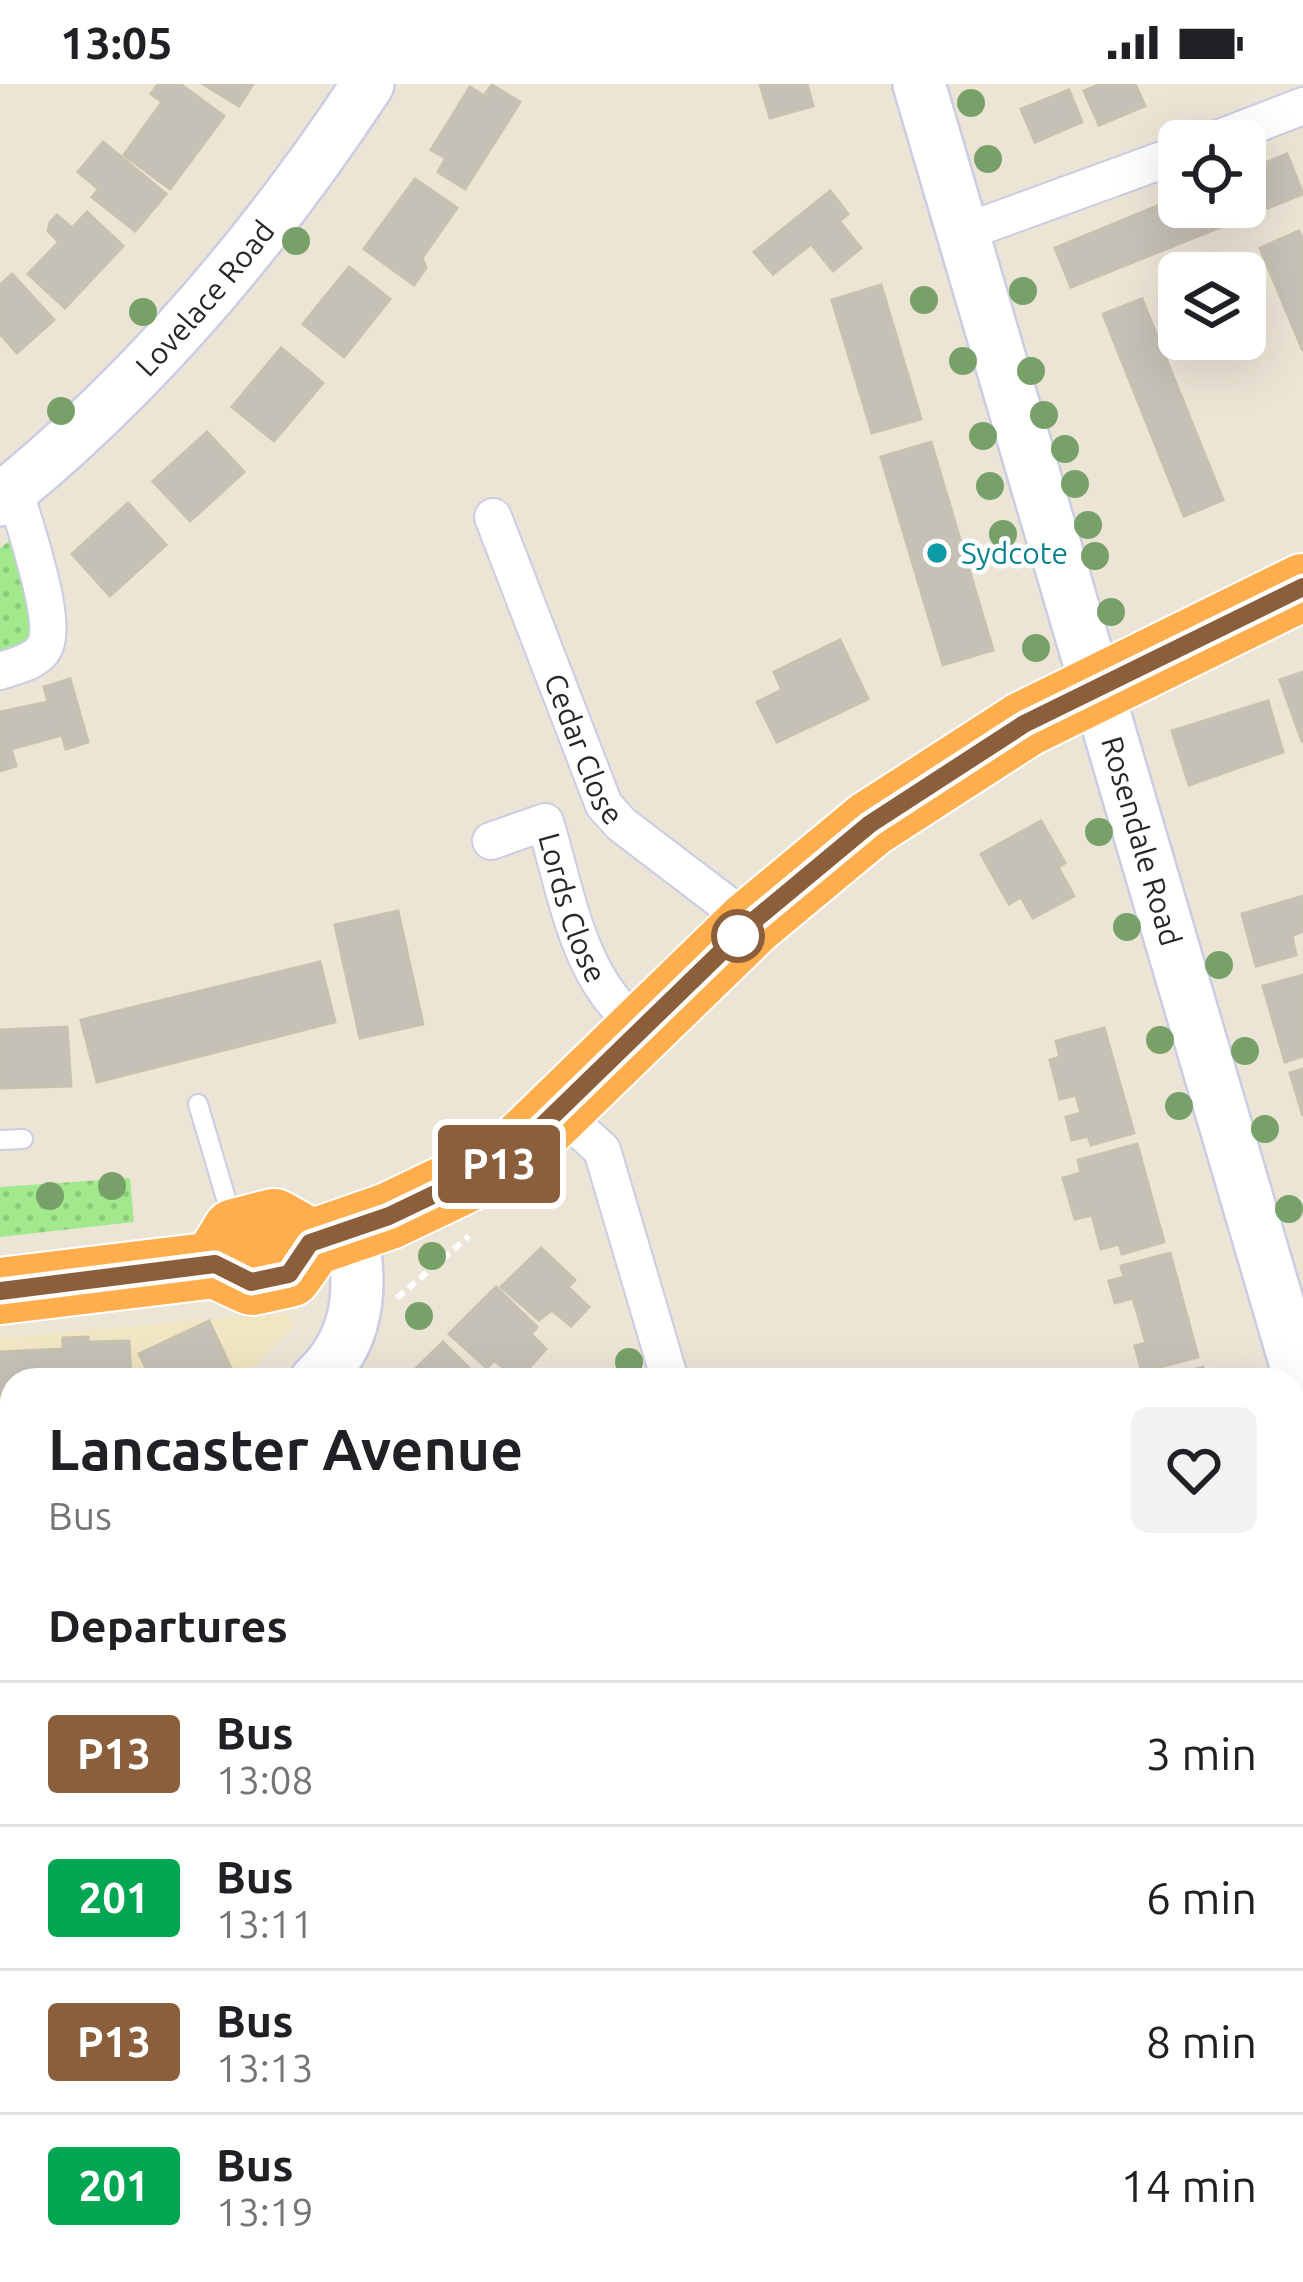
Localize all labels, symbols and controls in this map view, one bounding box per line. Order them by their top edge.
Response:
text: 13:05 [60,17,173,68]
map controls [1158,120,1266,360]
button: locate [1158,120,1266,228]
street label: Lovelace Road [129,214,281,383]
button: layers [1158,252,1266,360]
place label: Sydcote [961,536,1068,570]
marker: Sydcote [924,540,950,566]
street label: Cedar Close [538,669,630,831]
street label: Rosendale Road [1095,732,1189,950]
street label: Lords Close [532,829,613,988]
unlabelled marker [713,911,763,961]
line badge: P13 [430,1125,568,1203]
text: P13 [462,1140,536,1187]
button: heart [1131,1407,1257,1533]
text: Lancaster Avenue [48,1417,523,1481]
text: Bus [48,1494,112,1537]
text: Departures [48,1600,288,1651]
text: Bus [216,1707,293,1758]
text: 3 min [1146,1728,1257,1779]
text: P13 [77,1730,151,1777]
text: 13:08 [216,1758,314,1801]
text: Bus [216,1851,293,1902]
text: 6 min [1146,1872,1257,1923]
text: 201 [78,1874,150,1921]
text: 13:11 [216,1902,314,1945]
text: Bus [216,1995,293,2046]
text: 8 min [1146,2016,1257,2067]
text: P13 [77,2018,151,2065]
text: 13:13 [216,2046,314,2089]
text: Bus [216,2139,293,2190]
text: 14 min [1120,2160,1257,2211]
text: 201 [78,2162,150,2209]
text: 13:19 [216,2190,314,2233]

